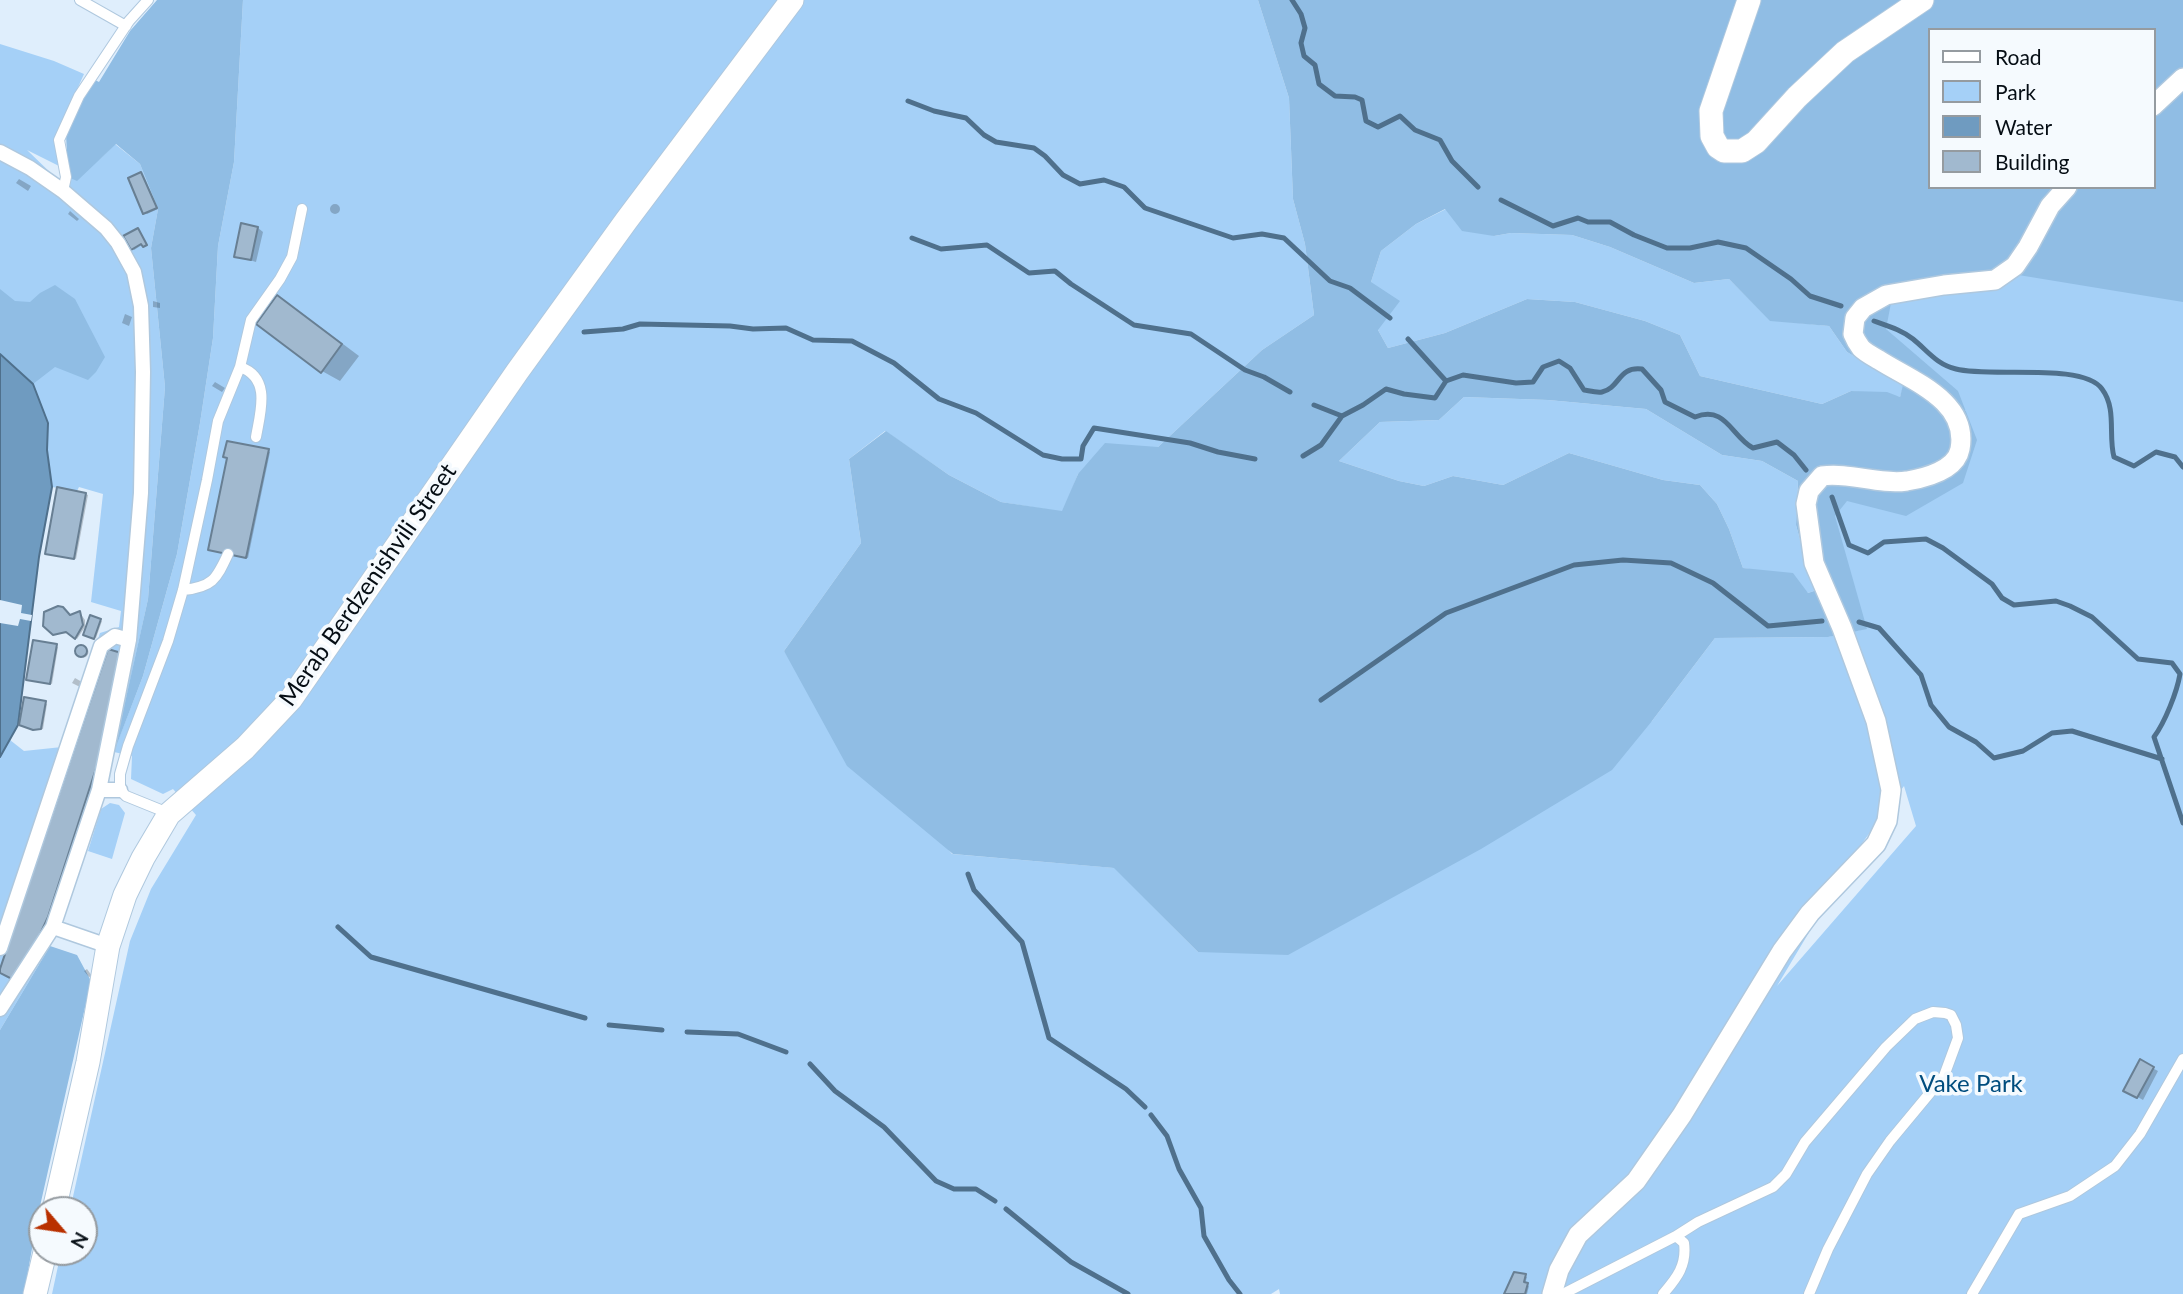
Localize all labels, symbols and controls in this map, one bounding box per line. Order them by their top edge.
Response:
legend [1927,28,2155,189]
text: Road [1995,44,2042,69]
text: Park [1995,79,2036,104]
text: Water [1995,114,2052,139]
text: Building [1995,149,2070,174]
street label: Merab Berdzenishvili Street [273,458,463,712]
park label: Vake Park [1919,1070,2023,1098]
north arrow [28,1196,98,1266]
text: N [66,1228,94,1252]

